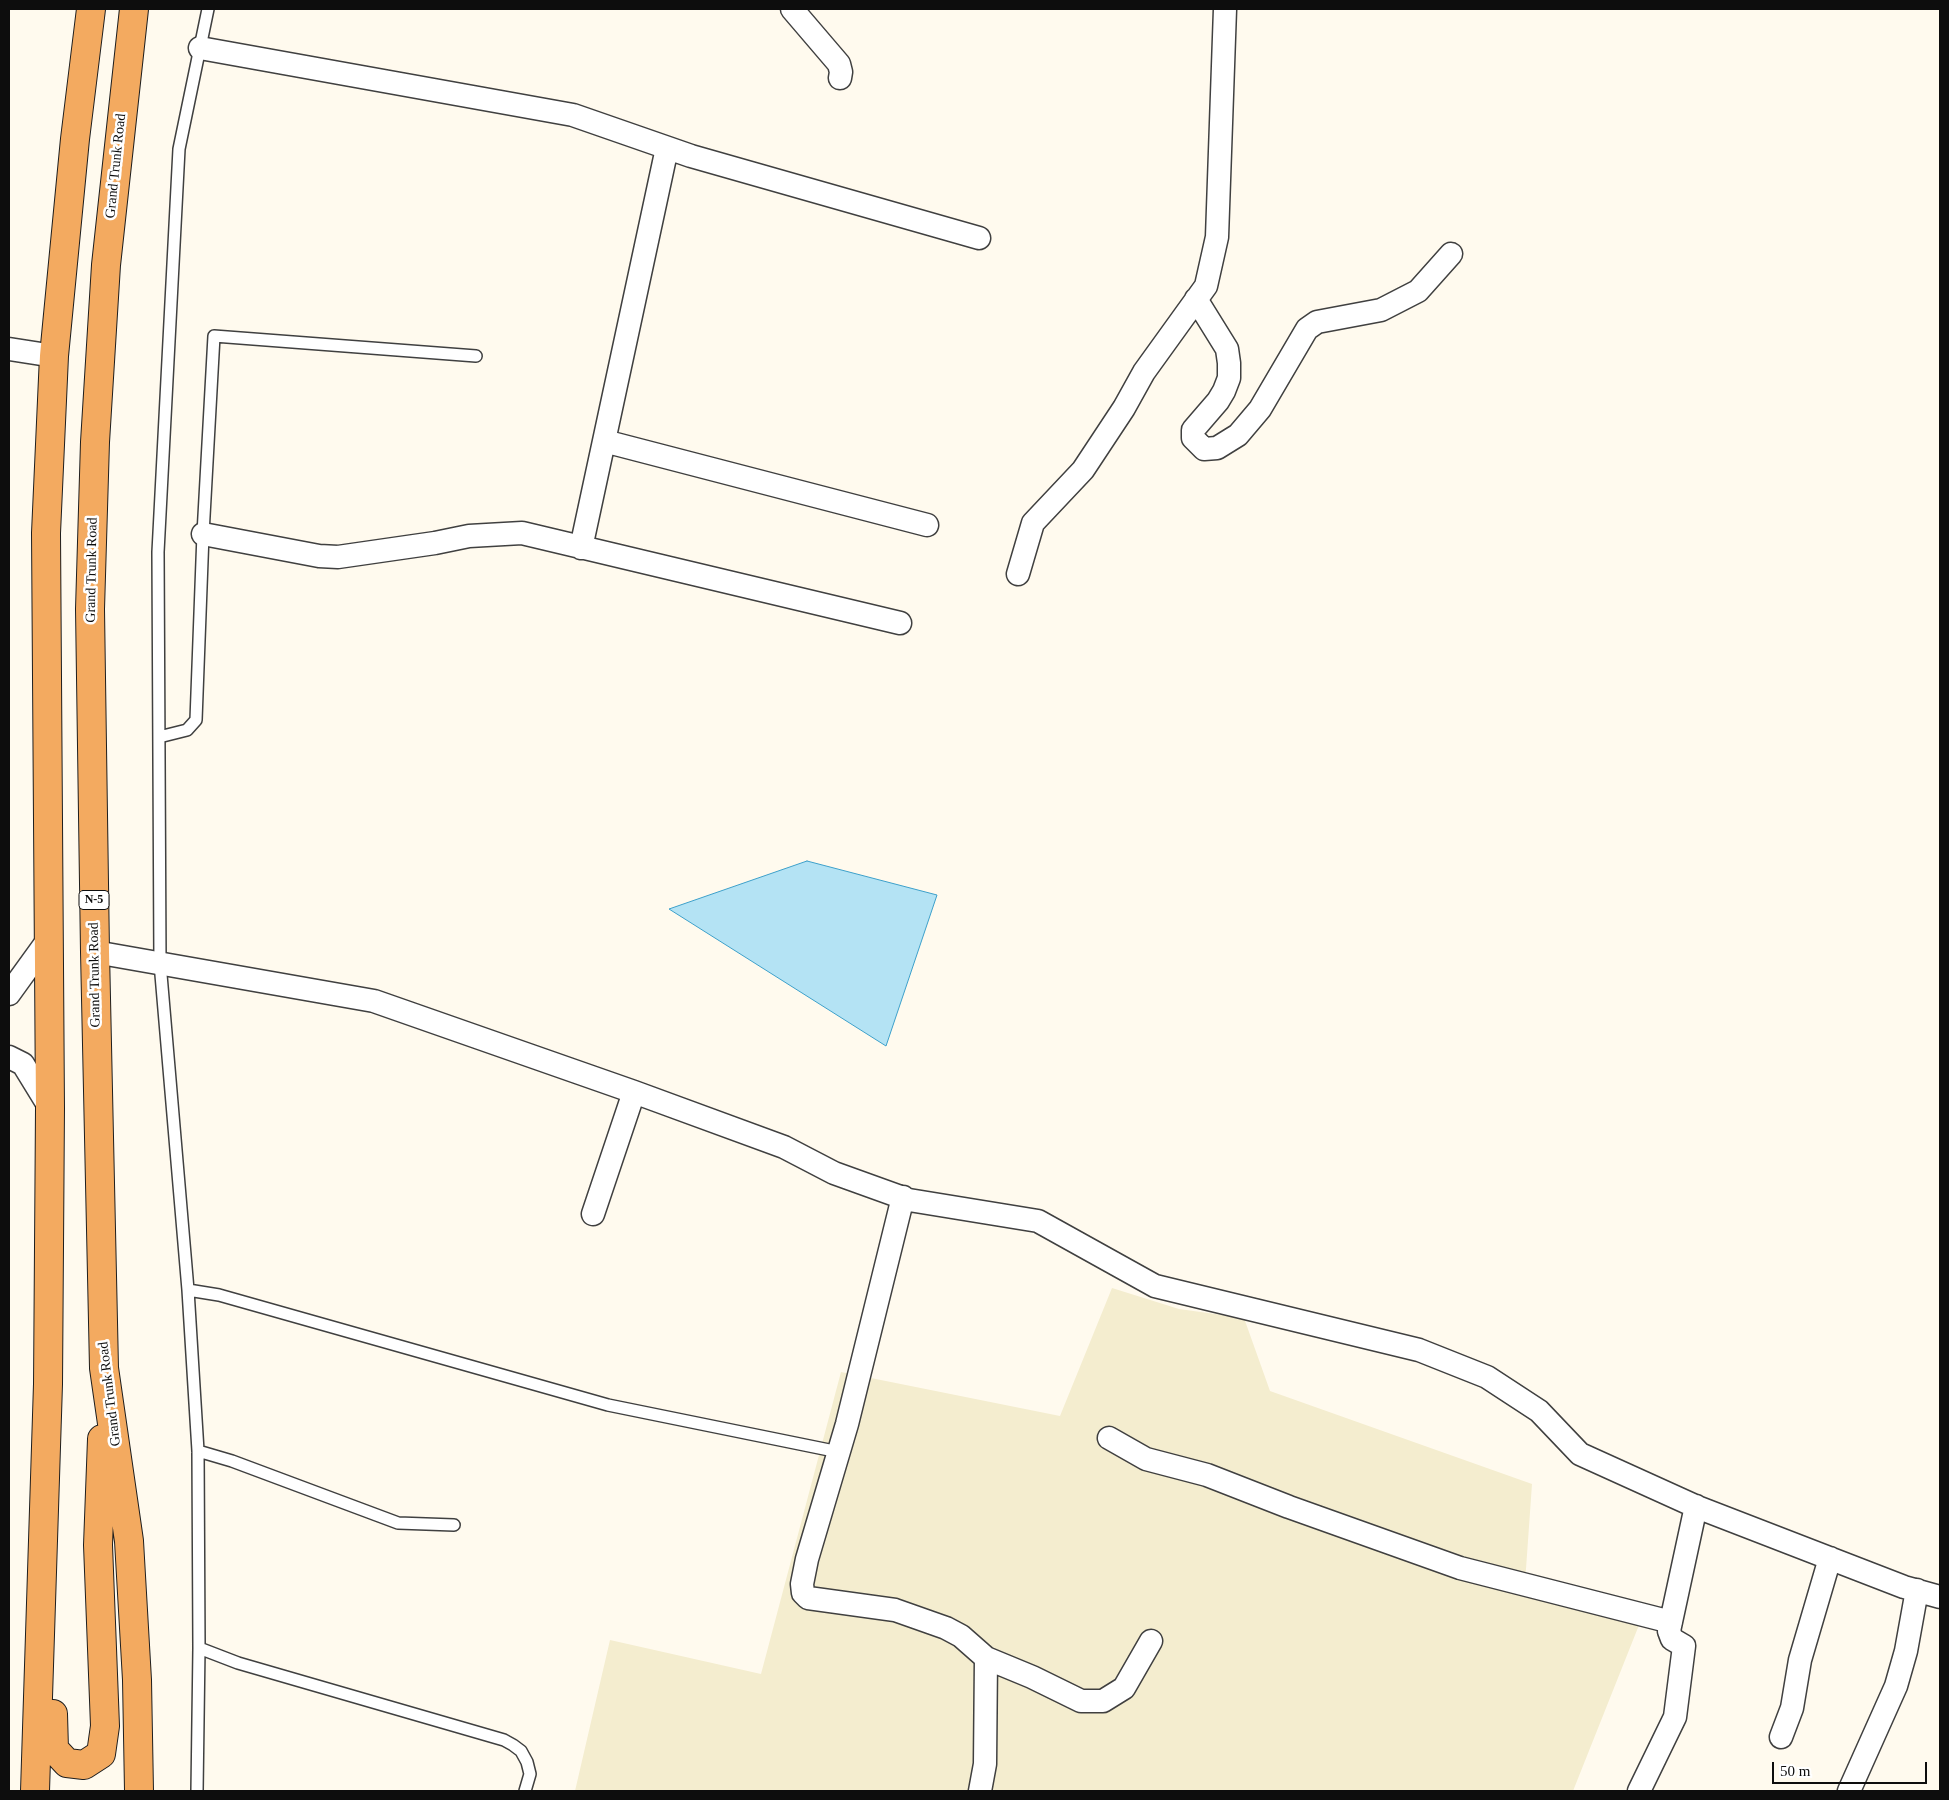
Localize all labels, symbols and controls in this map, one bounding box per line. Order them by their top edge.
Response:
street label: Grand Trunk Road [102,113,130,219]
street label: Grand Trunk Road [83,517,101,623]
road number: N-5 [79,890,109,910]
street label: Grand Trunk Road [86,922,104,1028]
street label: Grand Trunk Road [95,1341,125,1447]
scale bar [1774,1752,1929,1784]
text: 50 m [1780,1763,1810,1779]

